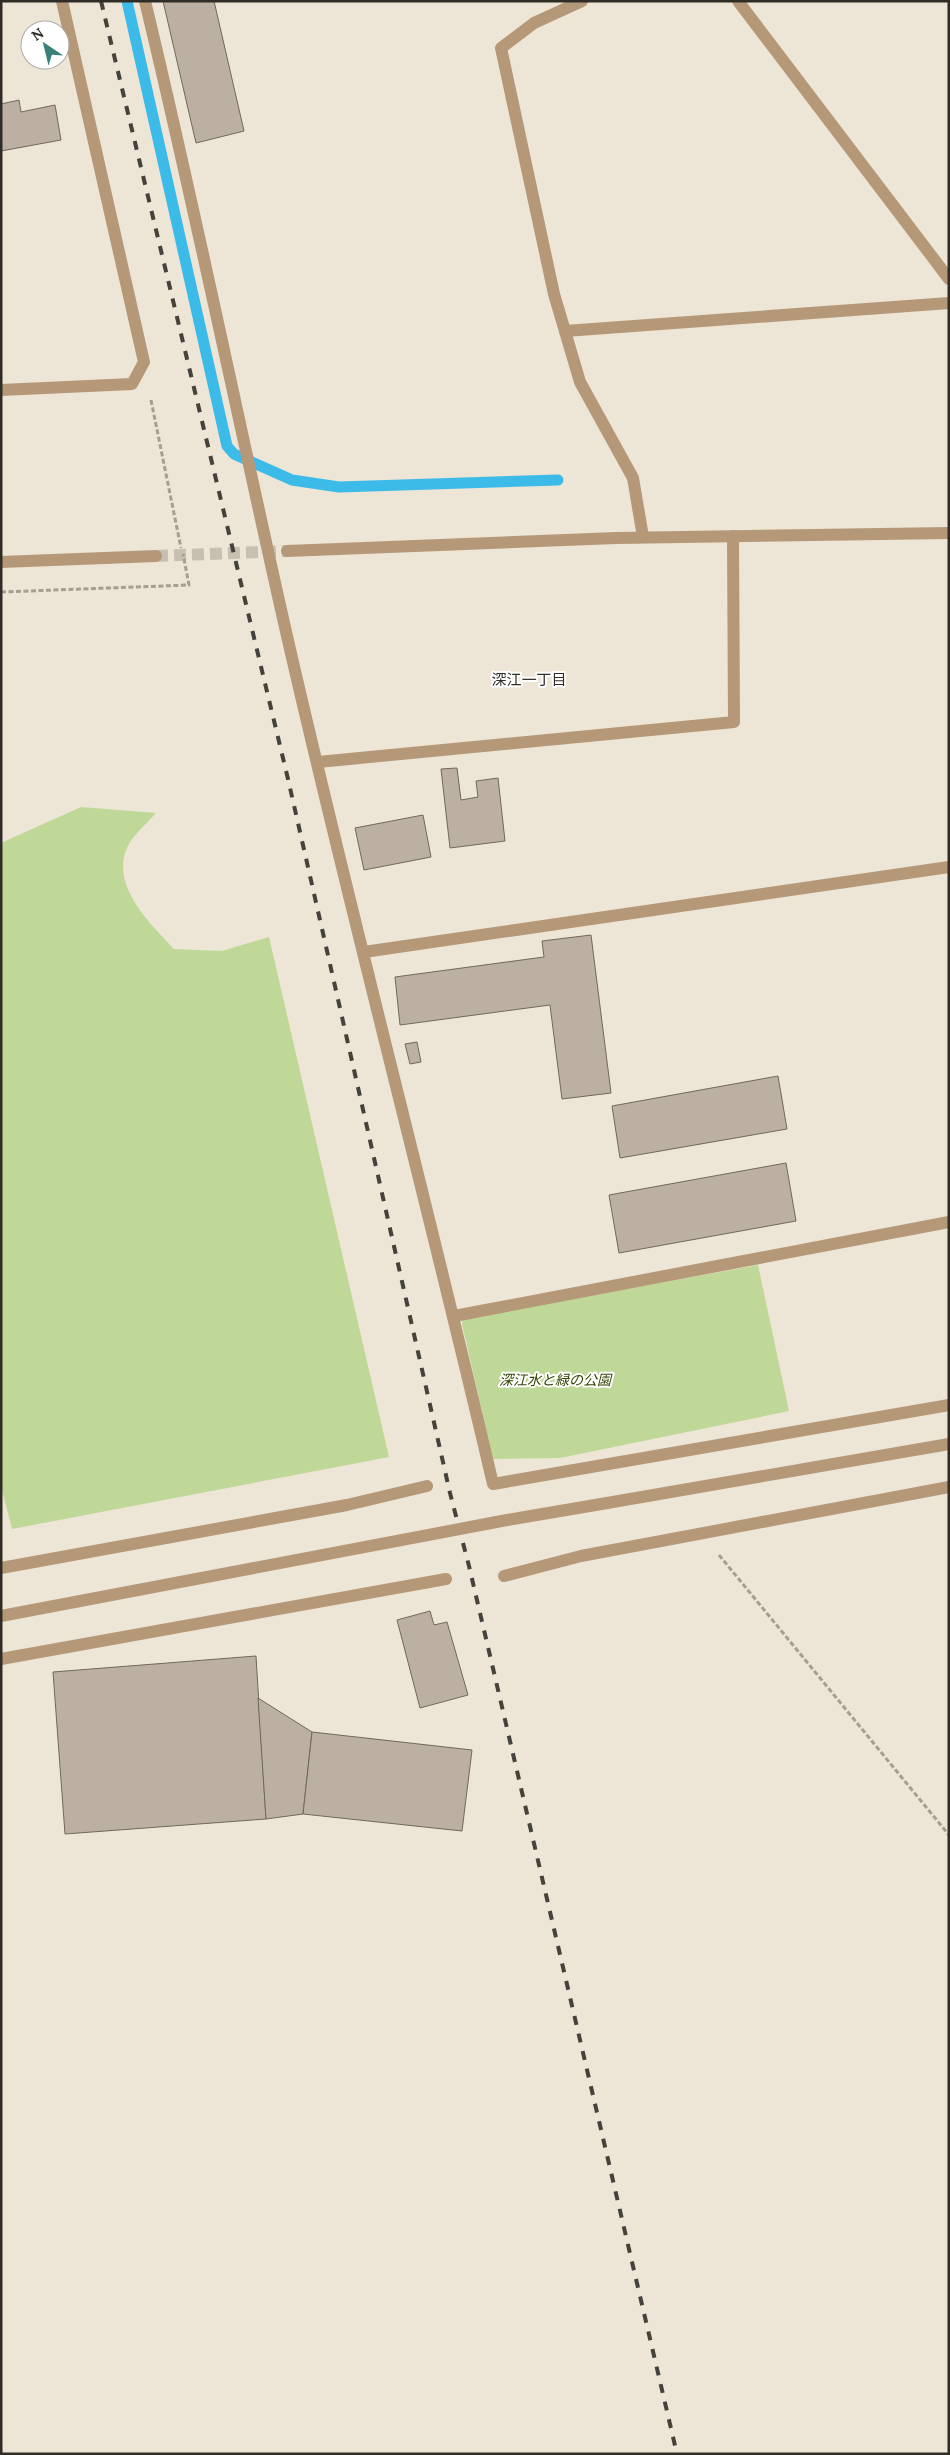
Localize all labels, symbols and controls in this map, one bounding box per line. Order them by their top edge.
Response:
north arrow [20,20,70,70]
text: N [28,24,47,45]
district label: 深江一丁目 [491,670,567,689]
park label: 深江水と緑の公園 [499,1371,613,1389]

